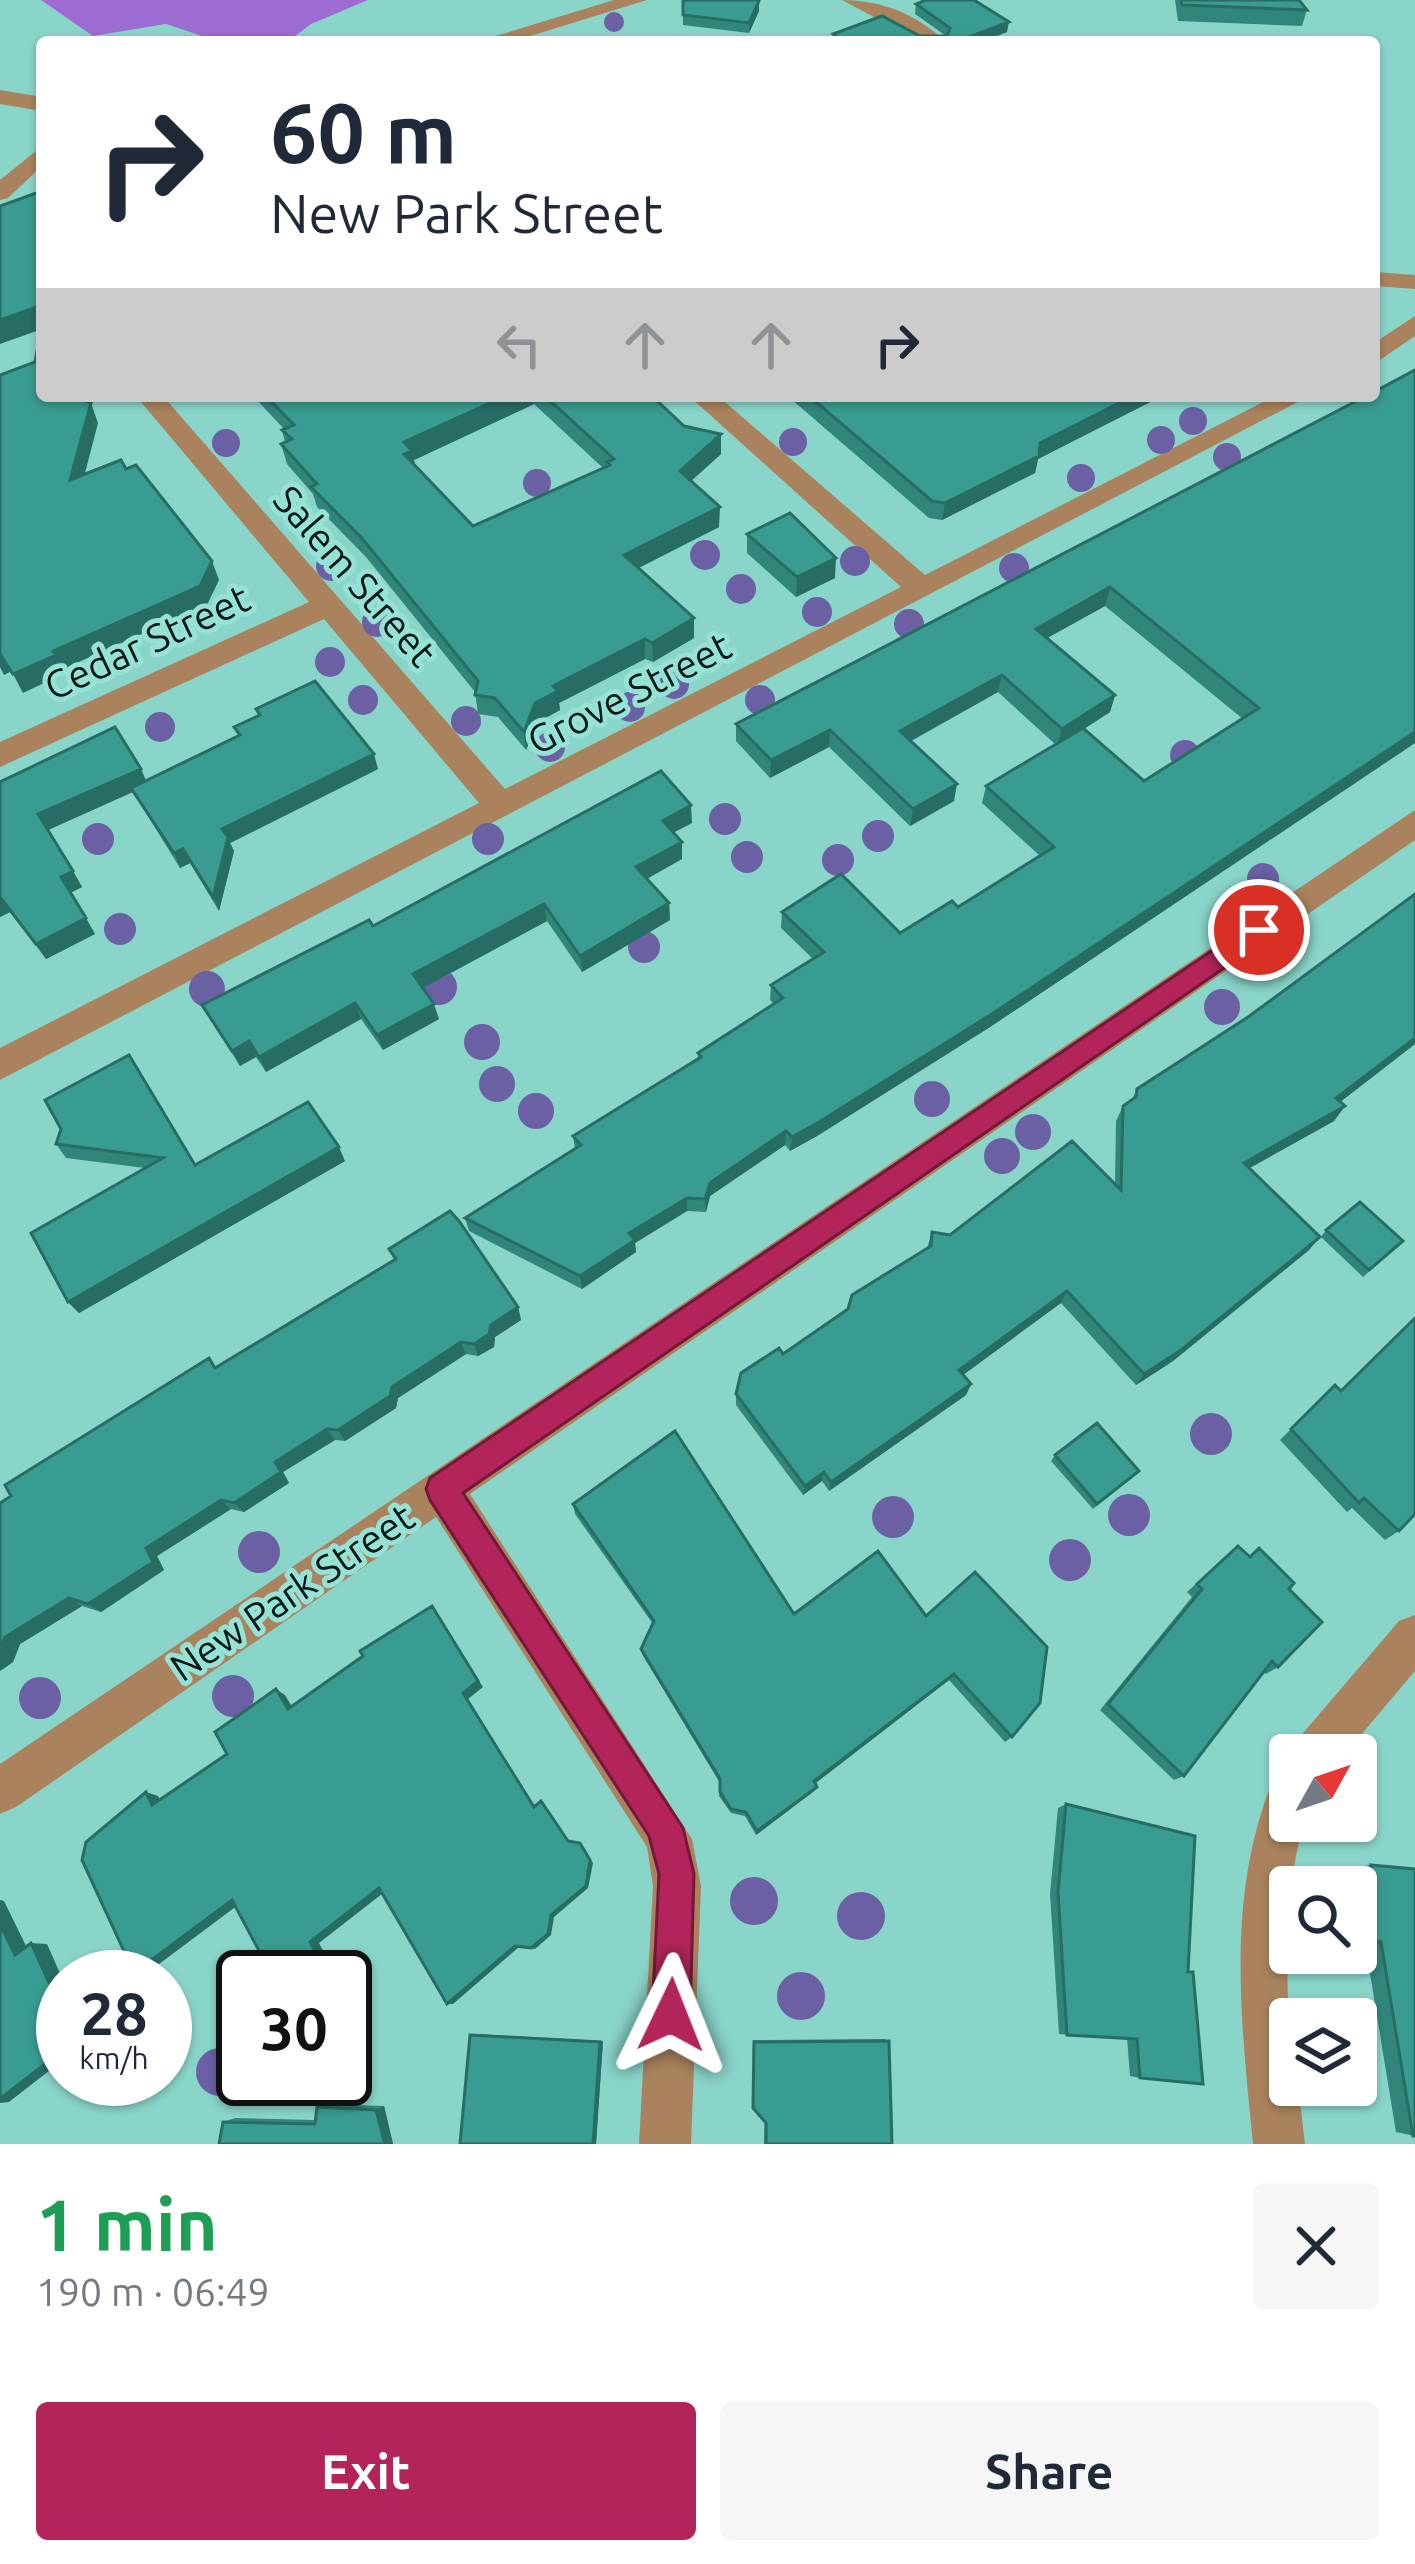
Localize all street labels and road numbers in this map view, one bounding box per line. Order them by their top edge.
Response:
street label: Salem Street [266,477,445,674]
street label: Cedar Street [38,575,256,708]
street label: Grove Street [520,623,737,762]
street label: New Park Street [162,1494,421,1689]

